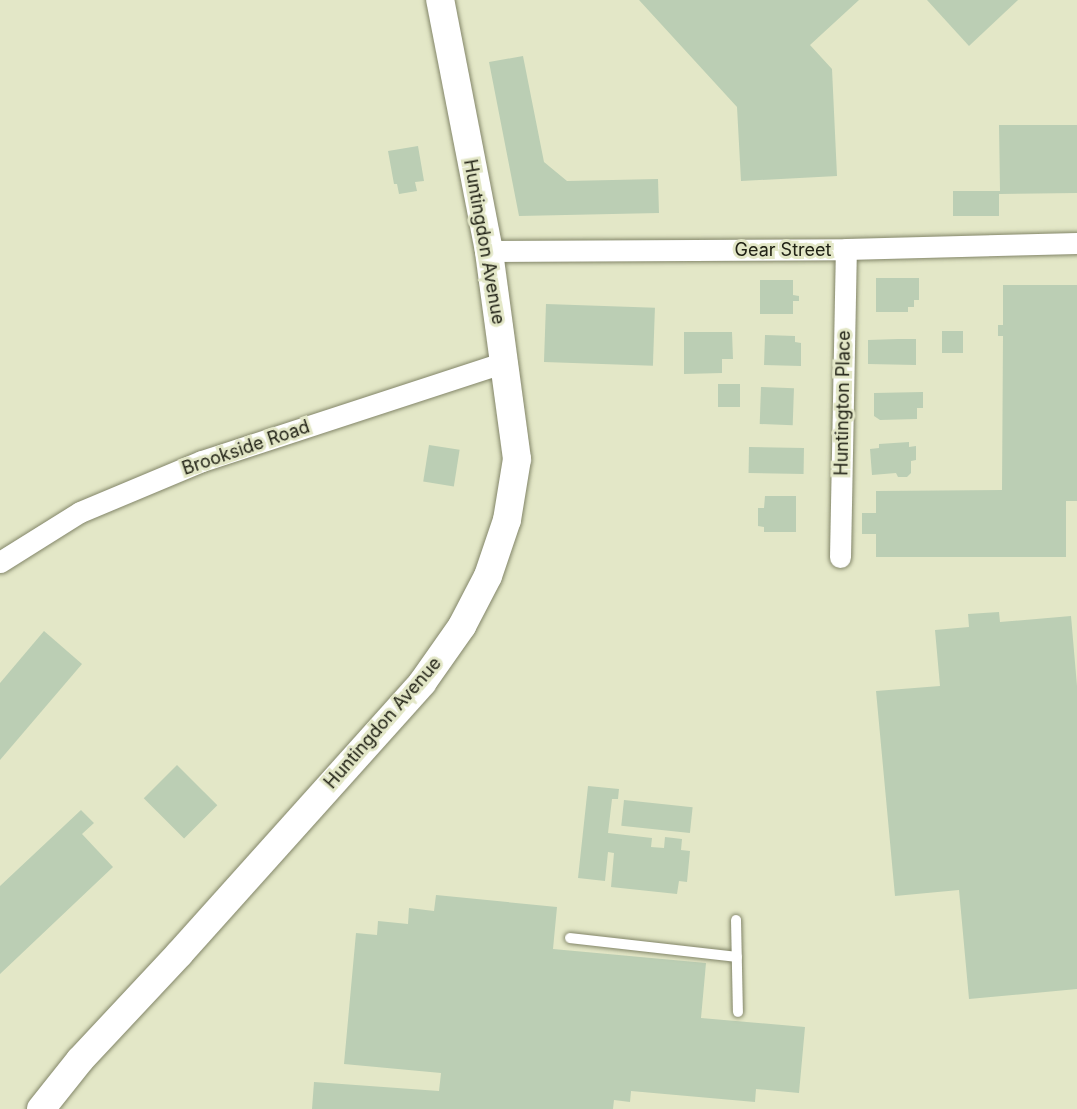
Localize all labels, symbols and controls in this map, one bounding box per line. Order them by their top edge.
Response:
street label: Huntingdon Avenue [459,158,509,326]
street label: Gear Street [735,239,831,261]
street label: Huntington Place [831,330,855,476]
street label: Brookside Road [179,416,313,480]
street label: Huntingdon Avenue [320,653,446,793]

